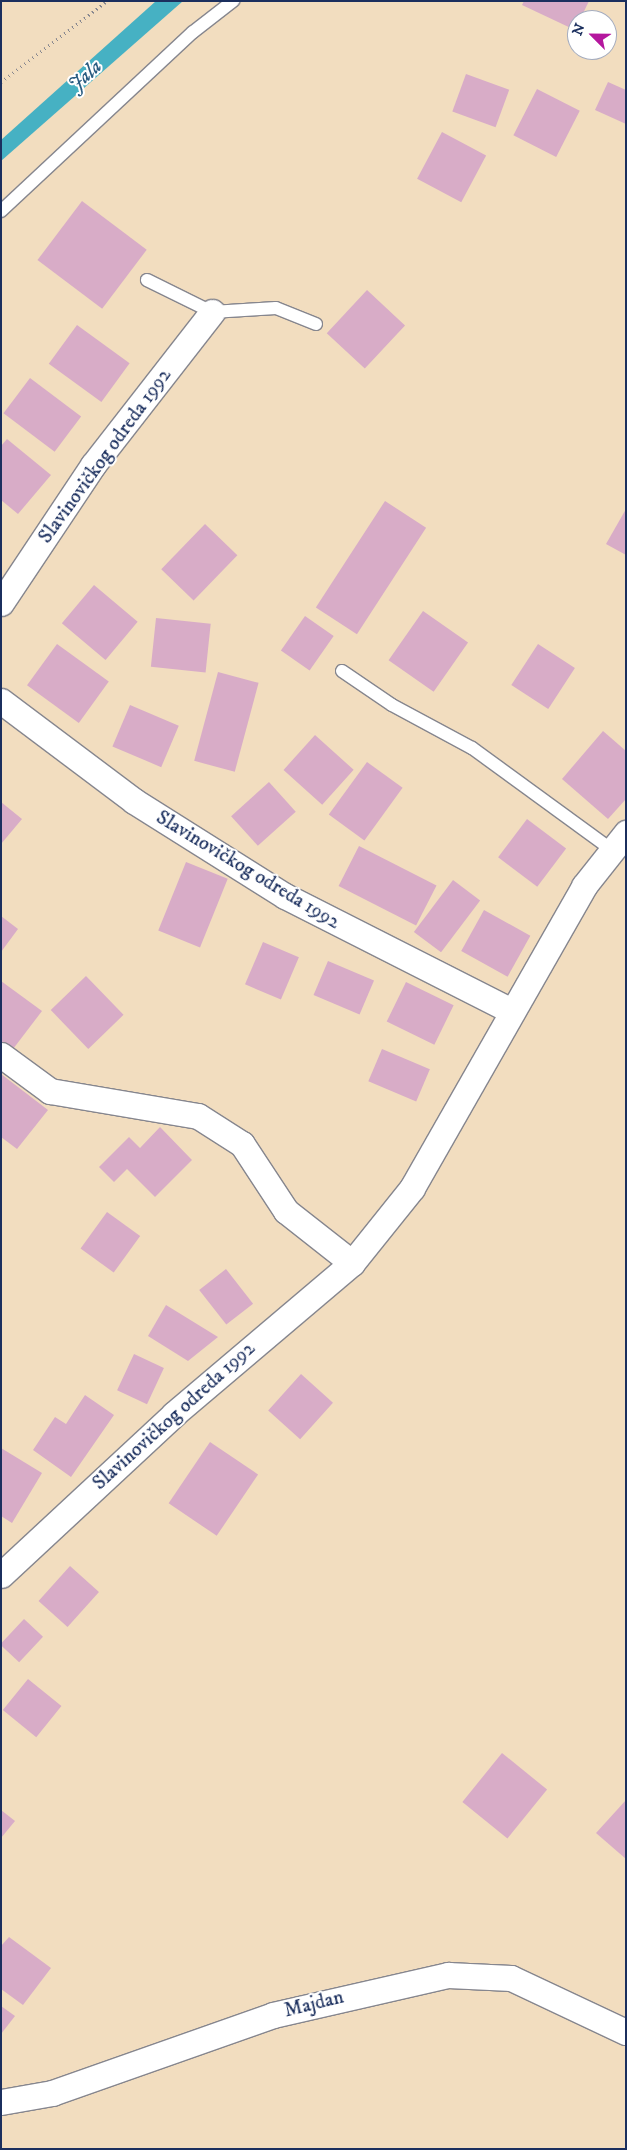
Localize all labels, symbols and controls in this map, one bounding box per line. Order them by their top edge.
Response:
north arrow [567,10,617,60]
text: N [569,21,590,38]
water label: Jala [63,54,107,98]
street label: Slavinovičkog odreda 1992 [33,364,177,548]
street label: Slavinovičkog odreda 1992 [152,806,344,934]
street label: Slavinovičkog odreda 1992 [88,1337,260,1495]
street label: Majdan [282,1985,346,2023]

